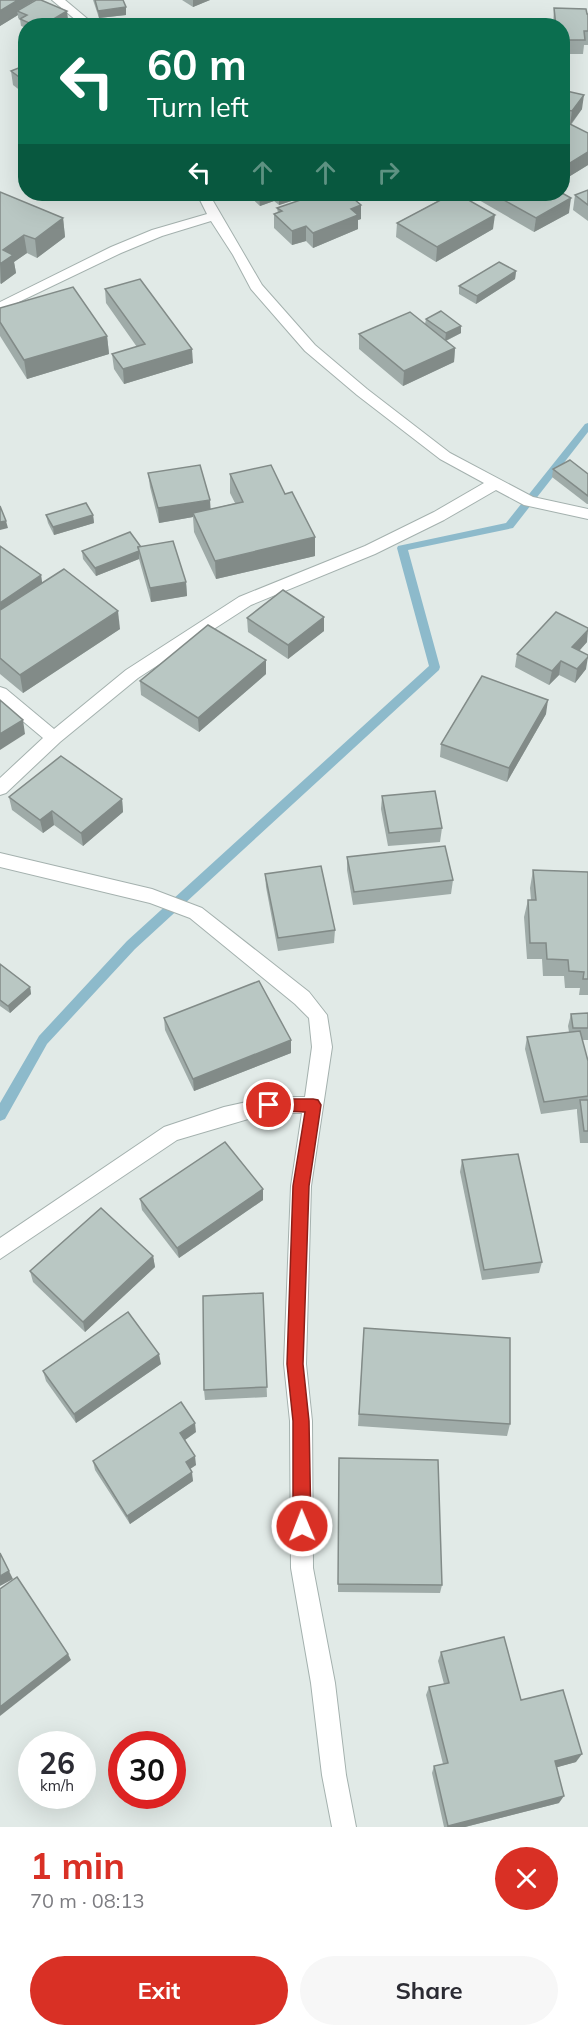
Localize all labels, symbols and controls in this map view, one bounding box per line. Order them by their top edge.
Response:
text: 60 m [147,38,247,91]
icon: left [48,42,126,120]
text: Turn left [147,90,249,124]
icon: left [183,156,216,189]
icon: ahead [246,156,279,189]
icon: ahead [309,156,342,189]
icon: right [372,156,405,189]
pin [243,1079,294,1130]
icon: arrive [252,1088,285,1121]
position arrow [270,1494,334,1558]
speed limit sign: 30 [108,1731,186,1809]
text: 26 [39,1744,75,1782]
text: km/h [40,1776,74,1795]
text: 1 min [30,1843,125,1888]
button: close [495,1847,558,1910]
text: 70 m · 08:13 [30,1888,144,1913]
button: Exit [30,1956,288,2025]
button: Share [300,1956,558,2025]

